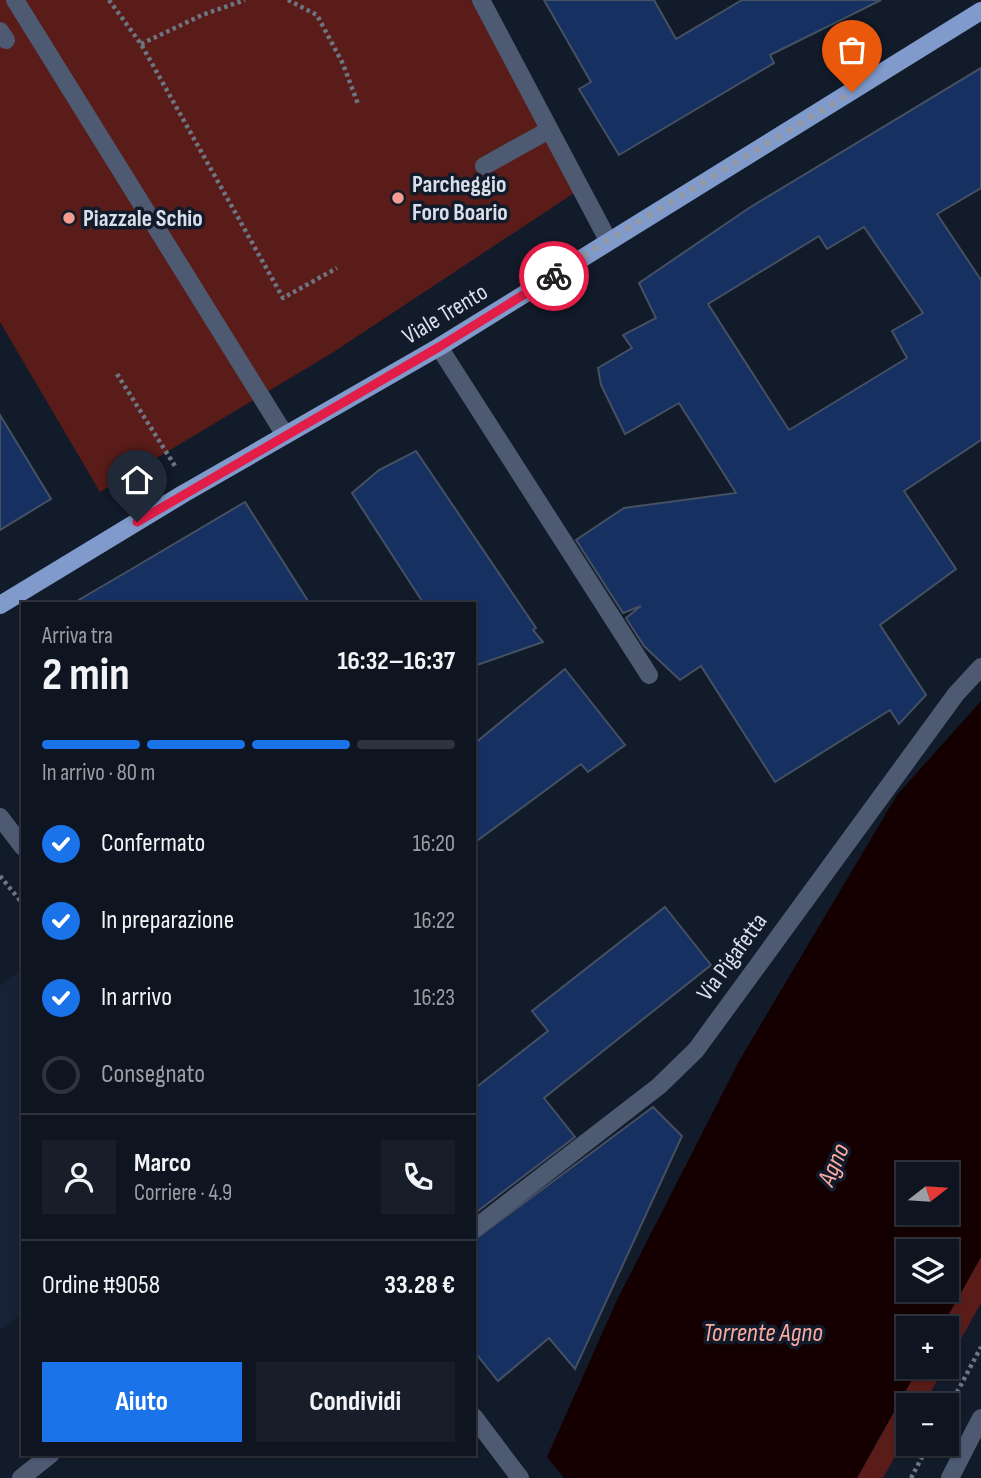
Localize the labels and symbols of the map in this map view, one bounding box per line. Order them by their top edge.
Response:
pin [822,20,882,92]
place label: Parcheggio Foro Boario [412,170,508,227]
marker: Parcheggio Foro Boario [390,190,406,206]
place label: Piazzale Schio [83,204,203,233]
marker: Piazzale Schio [61,210,77,226]
courier [519,241,589,311]
street label: Viale Trento [397,277,493,351]
pin [107,450,167,522]
street label: Via Pigafetta [691,908,773,1006]
water label: Agno [811,1139,857,1192]
north arrow [896,1162,959,1225]
water label: Torrente Agno [703,1318,823,1349]

